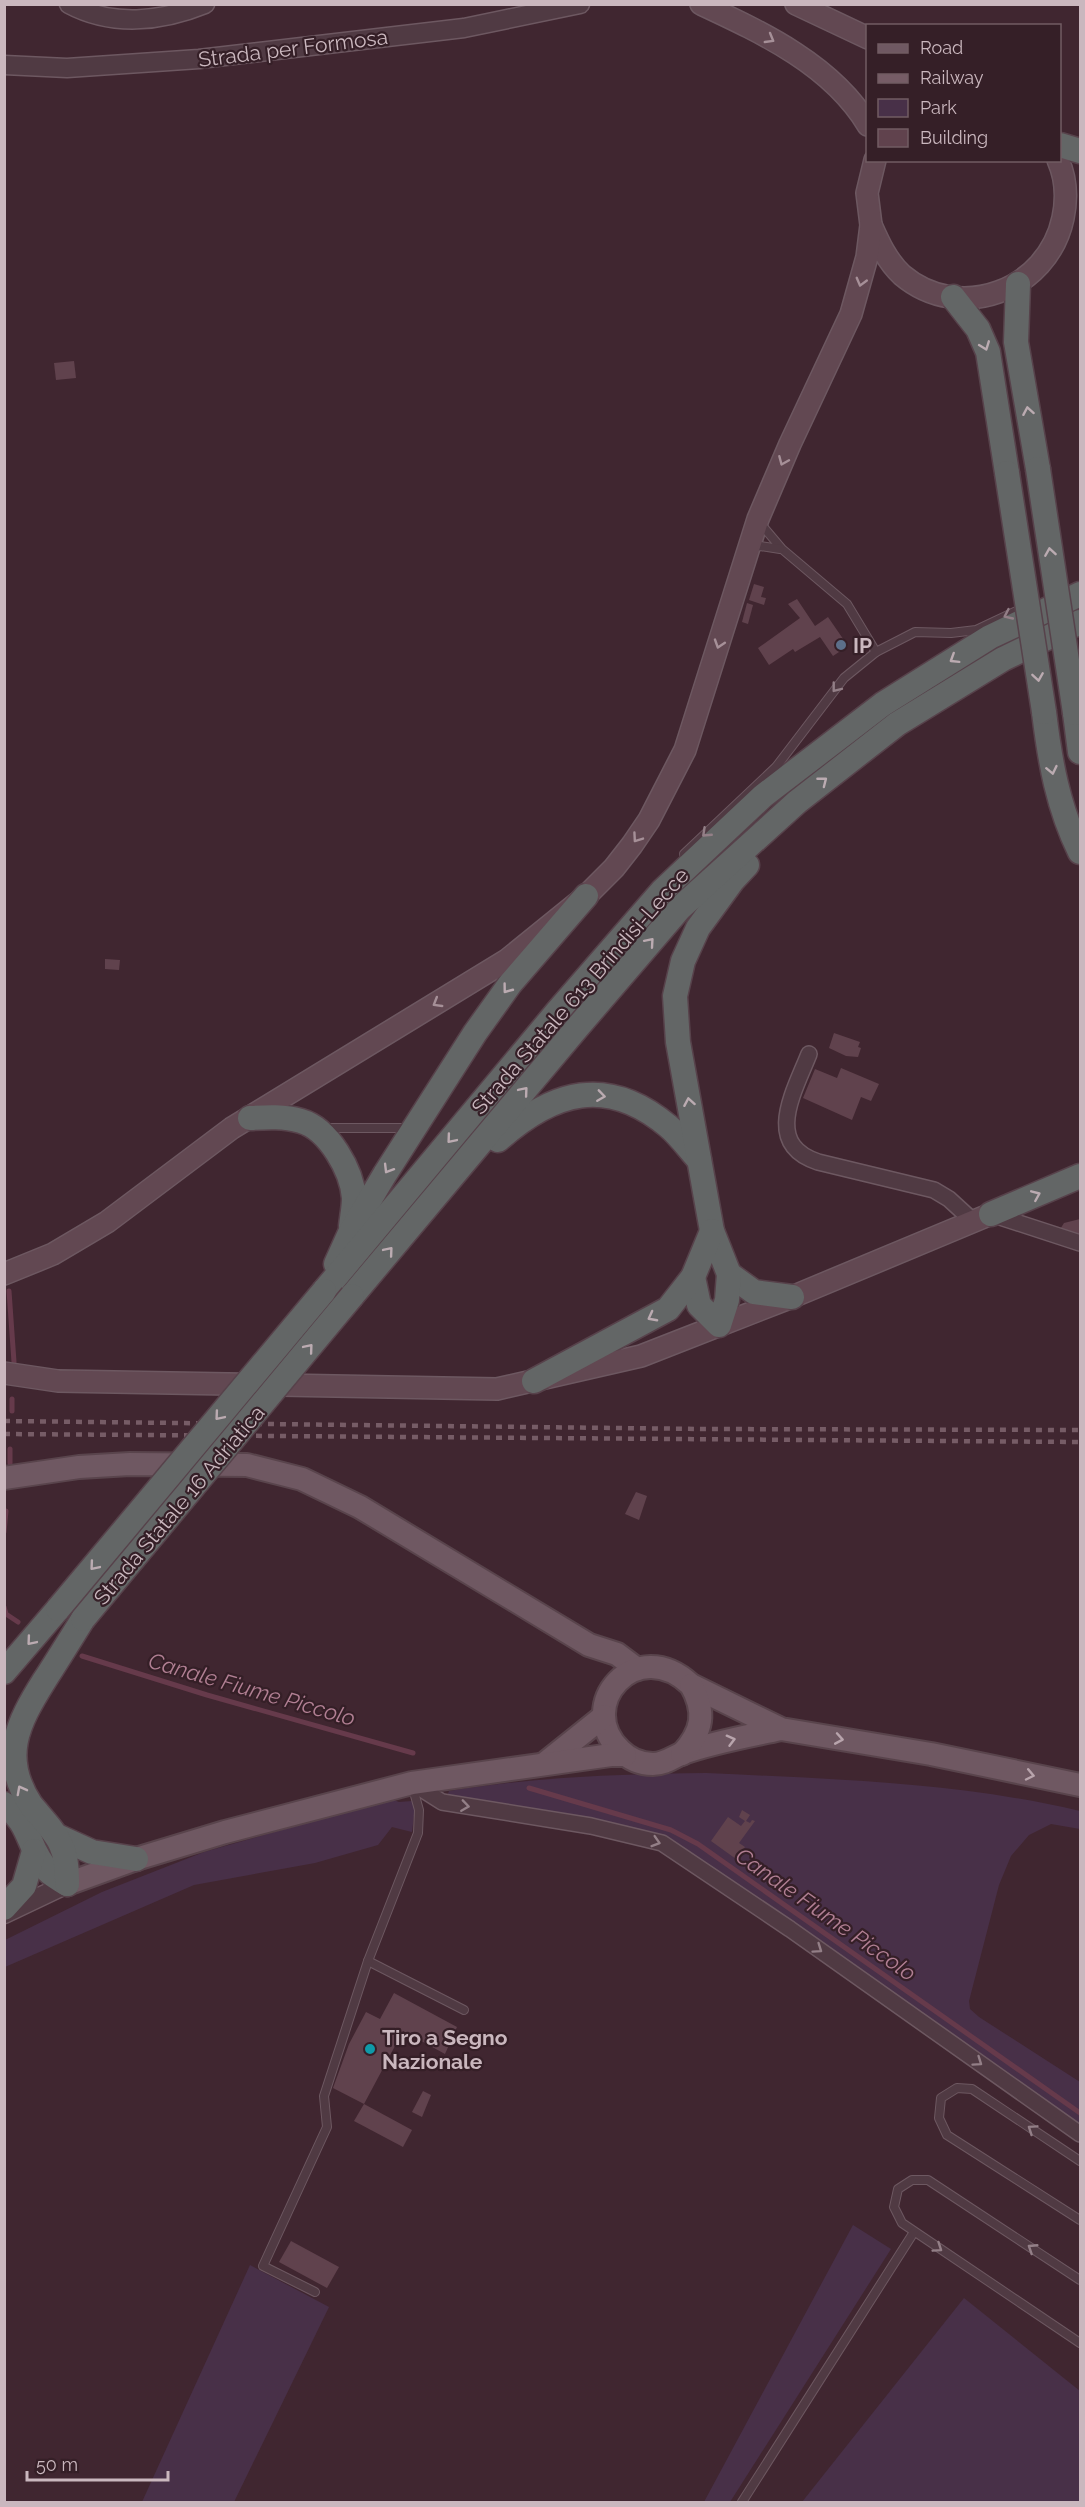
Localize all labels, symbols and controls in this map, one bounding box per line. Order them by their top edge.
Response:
street label: Strada per Formosa [197,24,389,72]
legend [866,24,1061,162]
one-way arrow [764,32,774,43]
text: Road [920,37,963,58]
text: Railway [920,67,984,88]
text: Park [920,97,957,118]
text: Building [920,127,988,148]
one-way arrow [855,277,868,287]
one-way arrow [978,339,990,350]
one-way arrow [1022,407,1035,417]
one-way arrow [778,454,790,465]
one-way arrow [1045,547,1057,556]
one-way arrow [1004,607,1015,619]
place label: IP [853,633,872,658]
one-way arrow [713,638,726,649]
marker: IP [834,638,848,652]
one-way arrow [950,652,960,664]
one-way arrow [1032,672,1044,681]
one-way arrow [832,682,843,693]
one-way arrow [1045,765,1058,775]
one-way arrow [817,778,828,789]
one-way arrow [702,826,713,837]
one-way arrow [633,831,644,842]
street label: Strada Statale 613 Brindisi-Lecce [466,863,694,1119]
one-way arrow [643,938,654,949]
one-way arrow [504,982,515,993]
one-way arrow [432,996,443,1007]
one-way arrow [516,1087,527,1098]
one-way arrow [596,1089,606,1101]
one-way arrow [683,1098,696,1108]
one-way arrow [448,1132,459,1143]
one-way arrow [384,1163,396,1173]
one-way arrow [1029,1190,1040,1202]
one-way arrow [382,1247,393,1258]
one-way arrow [648,1310,658,1321]
one-way arrow [301,1344,312,1355]
street label: Strada Statale 16 Adriatica [88,1400,270,1610]
one-way arrow [216,1409,227,1420]
one-way arrow [91,1559,102,1570]
one-way arrow [27,1634,38,1645]
water label: Canale Fiume Piccolo [146,1647,358,1731]
one-way arrow [834,1732,843,1744]
one-way arrow [726,1735,736,1748]
one-way arrow [1025,1768,1035,1781]
one-way arrow [17,1786,28,1796]
one-way arrow [460,1799,469,1811]
one-way arrow [650,1835,661,1847]
water label: Canale Fiume Piccolo [731,1842,921,1986]
one-way arrow [812,1942,823,1953]
place label: Tiro a Segno Nazionale [382,2025,508,2074]
marker: Tiro a Segno Nazionale [363,2042,377,2056]
one-way arrow [971,2054,982,2065]
one-way arrow [1028,2124,1038,2136]
one-way arrow [932,2240,942,2252]
one-way arrow [1027,2244,1038,2255]
scale bar [27,2444,168,2482]
text: 50 m [36,2454,78,2475]

